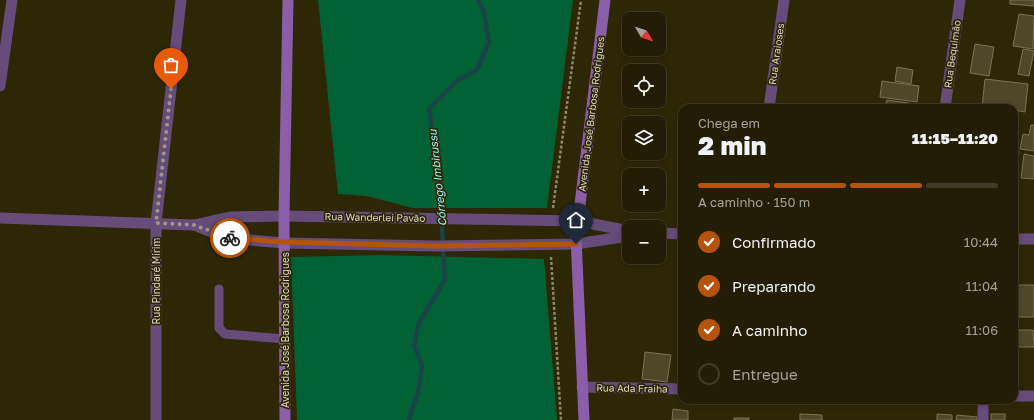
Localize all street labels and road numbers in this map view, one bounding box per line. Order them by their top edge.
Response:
street label: Rua Bequimão [941,19,963,89]
street label: Rua Araioses [766,22,786,86]
street label: Avenida José Barbosa Rodrigues [576,36,606,192]
street label: Rua Wanderlei Pavão [325,210,425,224]
street label: Rua Pindaré Mirim [150,237,162,324]
street label: Avenida José Barbosa Rodrigues [279,252,291,408]
street label: Rua Ada Fraiha [596,381,668,395]

